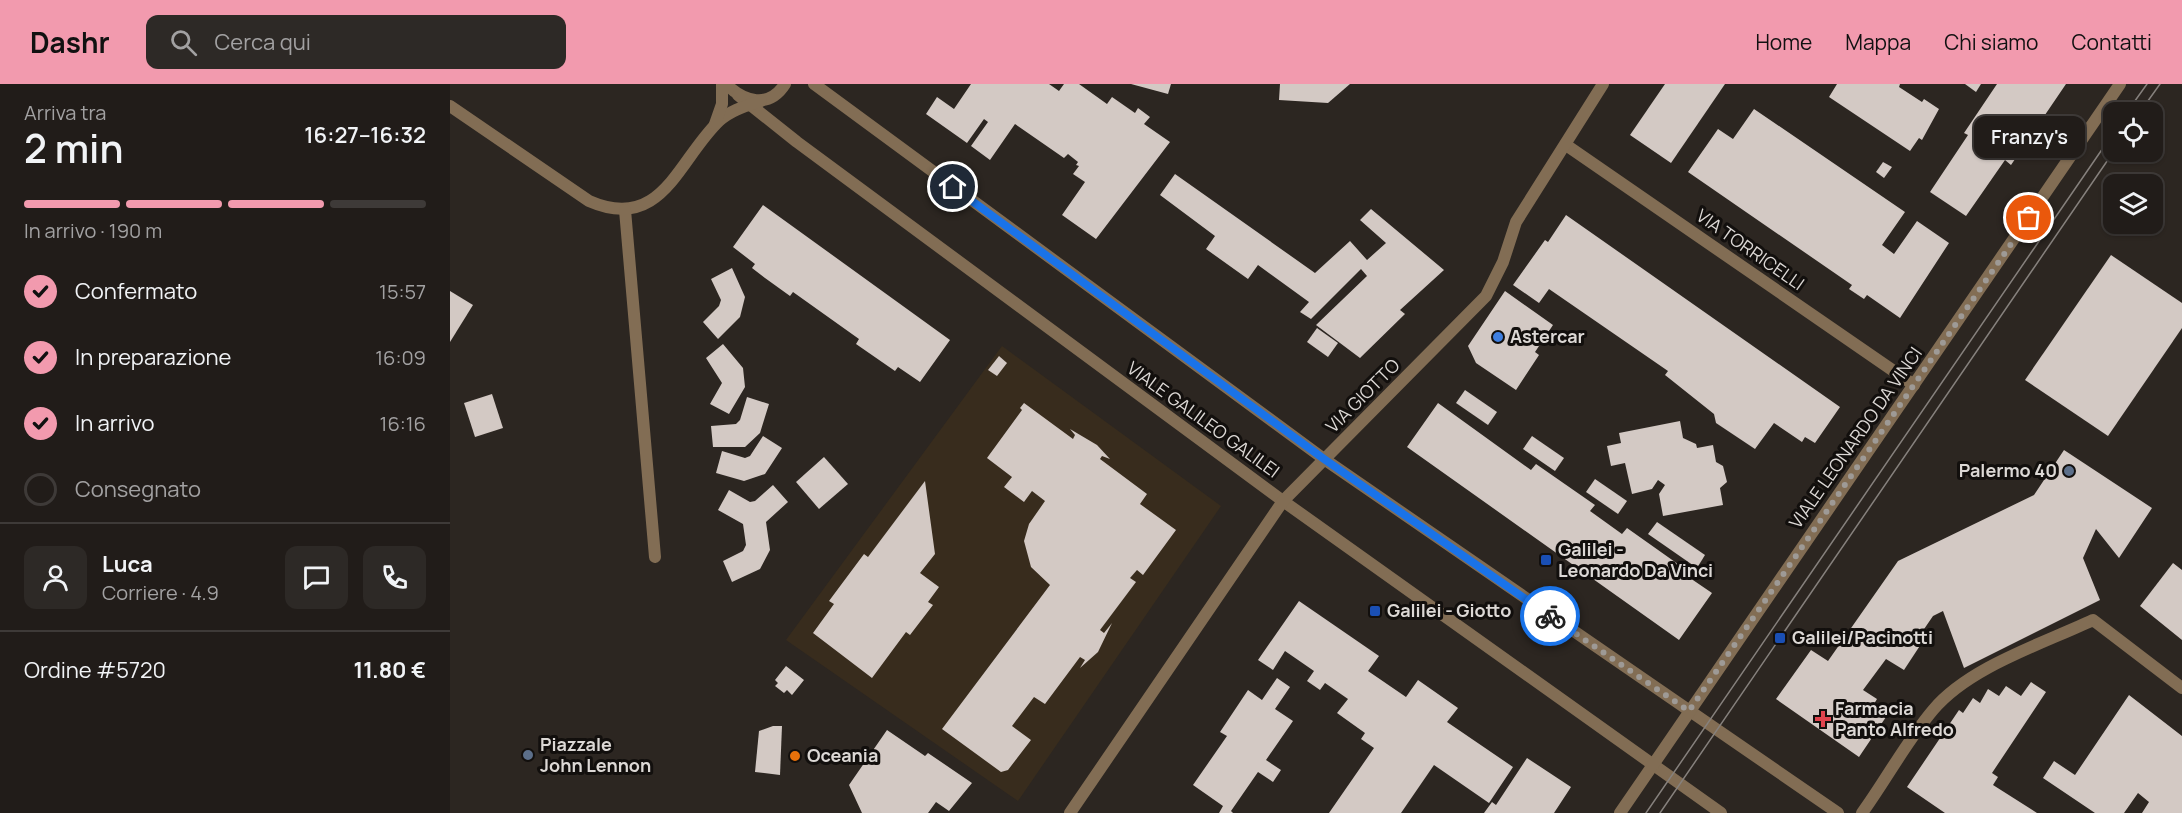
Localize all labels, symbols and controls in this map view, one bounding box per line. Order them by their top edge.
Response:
search box [146,15,566,69]
text: Dashr [30,23,110,61]
icon: search [167,26,200,59]
text: Cerca qui [215,27,311,57]
text: Home [1755,28,1812,56]
text: Mappa [1845,28,1911,56]
text: Chi siamo [1944,28,2039,56]
text: Contatti [2072,28,2152,56]
text: Arriva tra [24,99,106,126]
map controls [2103,102,2163,234]
button: locate [2103,102,2163,162]
callout: Franzy's [1974,116,2084,158]
text: 16:27–16:32 [304,120,426,150]
text: 2 min [24,121,123,175]
text: Franzy's [1991,123,2068,150]
pin [927,161,978,212]
icon: home [936,170,969,203]
button: layers [2103,174,2163,234]
pin [2003,192,2054,243]
icon: bag [2012,201,2045,234]
street label: VIA TORRICELLI [1692,203,1809,295]
text: In arrivo · 190 m [24,217,162,244]
icon: check [24,275,57,308]
text: Confermato [75,276,197,306]
text: 15:57 [379,278,426,305]
place label: Astercar [1510,324,1585,348]
marker: Astercar [1491,330,1505,344]
icon: check [24,341,57,374]
text: In preparazione [75,342,231,372]
street label: VIALE LEONARDO DA VINCI [1783,342,1927,533]
text: 16:09 [375,344,426,371]
street label: VIA GIOTTO [1320,353,1404,437]
street label: VIALE GALILEO GALILEI [1123,356,1285,483]
icon: check [24,407,57,440]
text: In arrivo [75,408,155,438]
text: 16:16 [380,410,426,437]
place label: Palermo 40 [1959,458,2057,482]
marker: Palermo 40 [2062,464,2076,478]
text: Consegnato [75,474,201,504]
place label: Galilei - Leonardo Da Vinci [1558,537,1713,582]
button: person [24,546,87,609]
button: chat [285,546,348,609]
button: phone [363,546,426,609]
text: Luca [102,549,153,579]
marker: Galilei - Leonardo Da Vinci [1539,553,1553,567]
text: Corriere · 4.9 [102,579,219,606]
courier [1520,586,1580,646]
place label: Galilei - Giotto [1387,598,1511,622]
icon: bike [1534,600,1567,633]
marker: Galilei - Giotto [1368,604,1382,618]
place label: Galilei/Pacinotti [1792,625,1933,649]
marker: Galilei/Pacinotti [1773,631,1787,645]
text: Ordine #5720 [24,655,166,685]
text: 11.80 € [354,655,426,685]
place label: Farmacia Panto Alfredo [1835,696,1954,741]
marker: Farmacia Panto Alfredo [1816,712,1830,726]
place label: Piazzale John Lennon [540,732,651,777]
place label: Oceania [807,743,878,767]
marker: Piazzale John Lennon [521,748,535,762]
marker: Oceania [788,749,802,763]

